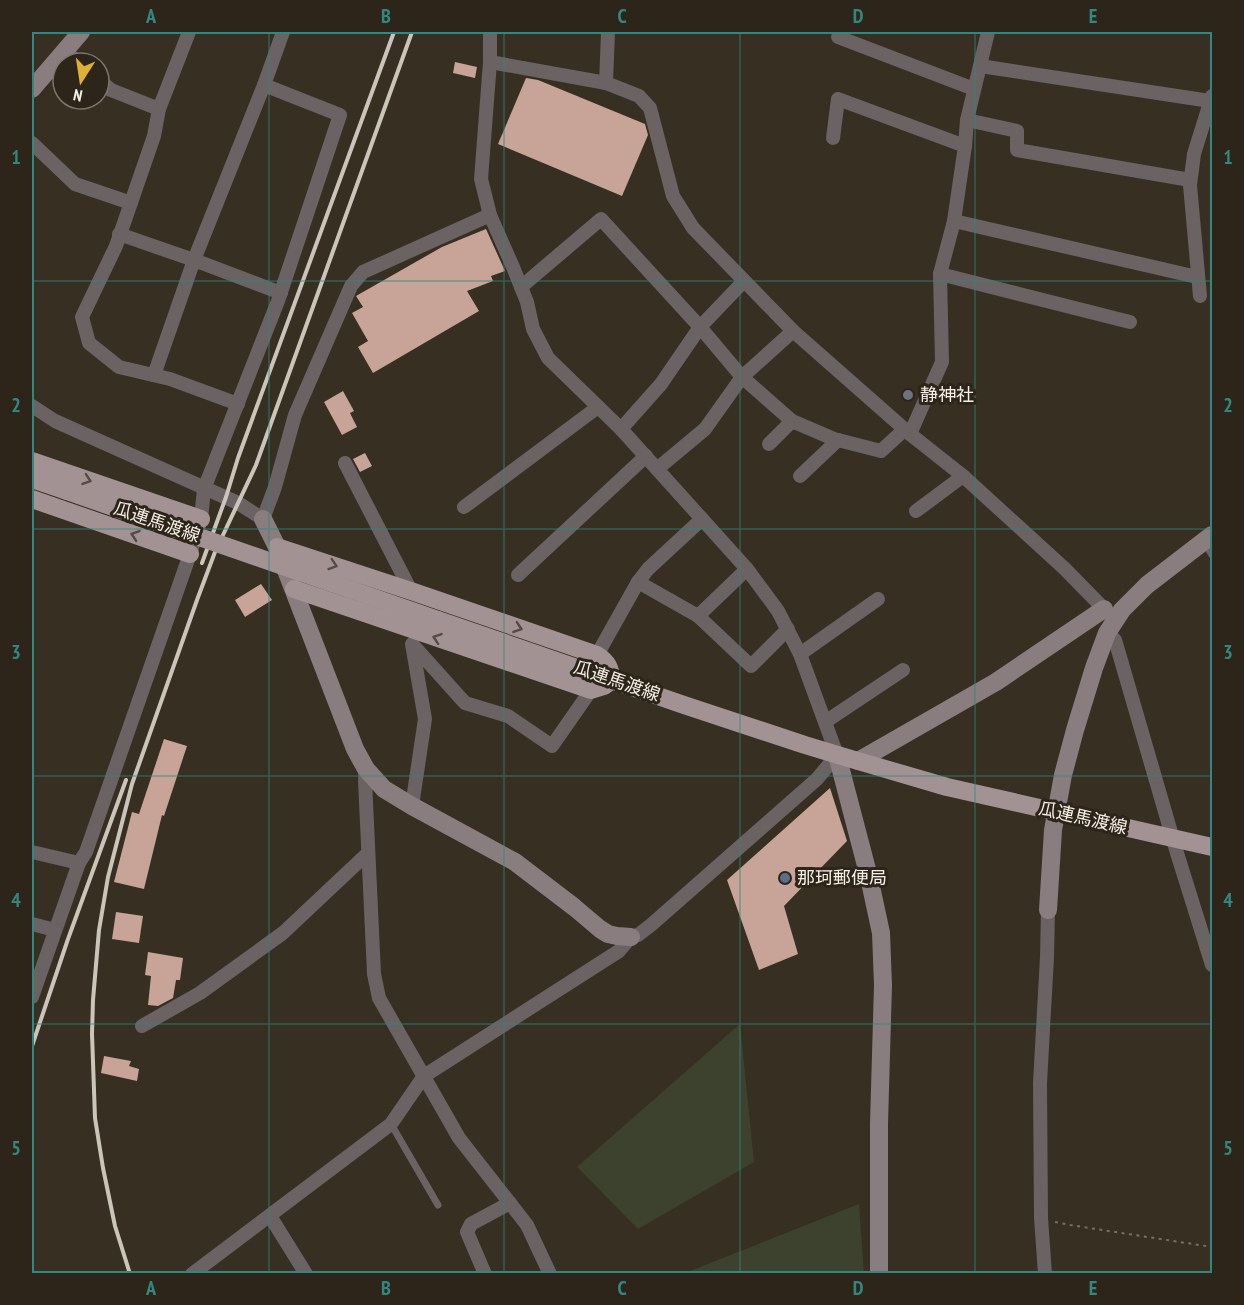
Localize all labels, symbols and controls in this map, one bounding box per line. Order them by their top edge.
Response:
text: A [145,3,157,29]
text: B [381,3,391,29]
text: C [617,3,627,29]
text: D [853,3,864,29]
text: E [1089,3,1097,29]
north arrow [51,51,111,111]
text: N [72,85,84,106]
text: 1 [11,144,21,170]
text: 1 [1223,144,1233,170]
place label: 静神社 [920,383,974,406]
marker: 静神社 [901,388,915,402]
text: 2 [11,392,21,418]
text: 2 [1223,392,1233,418]
one-way arrow [81,473,92,486]
street label: 瓜連馬渡線 [111,496,203,547]
one-way arrow [130,529,141,542]
one-way arrow [327,558,338,571]
one-way arrow [512,620,523,633]
one-way arrow [432,632,443,645]
text: 3 [11,639,21,665]
text: 3 [1223,639,1233,665]
street label: 瓜連馬渡線 [571,655,663,706]
street label: 瓜連馬渡線 [1037,796,1130,839]
place label: 那珂郵便局 [797,866,887,889]
marker: 那珂郵便局 [778,871,792,885]
text: 4 [11,887,21,913]
text: 4 [1223,887,1233,913]
text: 5 [11,1135,21,1161]
text: 5 [1223,1135,1233,1161]
text: A [145,1275,157,1301]
text: B [381,1275,391,1301]
text: C [617,1275,627,1301]
text: D [853,1275,864,1301]
text: E [1089,1275,1097,1301]

